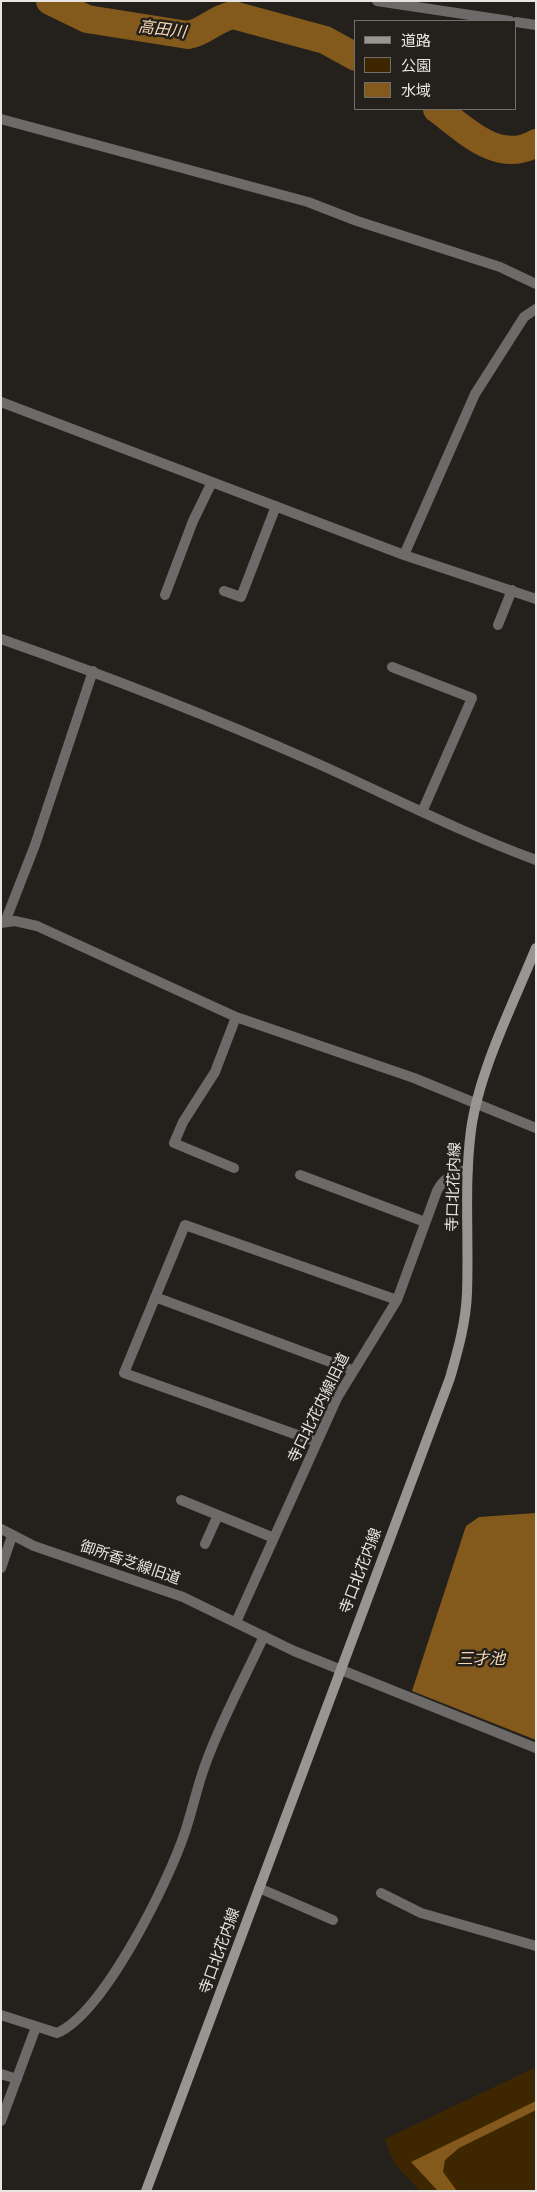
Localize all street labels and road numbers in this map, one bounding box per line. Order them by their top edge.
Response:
street label: 寺口北花内線 [443,1142,465,1232]
street label: 寺口北花内線旧道 [285,1350,353,1466]
street label: 寺口北花内線 [336,1526,386,1616]
street label: 御所香芝線旧道 [77,1537,183,1589]
street label: 寺口北花内線 [196,1906,244,1996]

